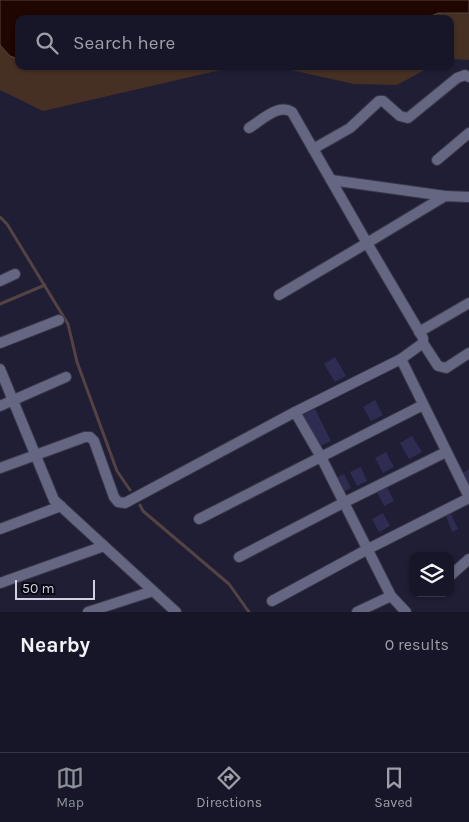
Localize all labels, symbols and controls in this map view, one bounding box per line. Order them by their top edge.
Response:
search box [15,15,454,70]
icon: search [33,29,61,57]
text: Search here [73,32,175,54]
map controls [409,552,454,597]
button: layers [409,552,454,597]
scale bar [15,577,95,600]
text: 50 m [22,580,55,597]
text: Nearby [20,633,90,657]
text: 0 results [385,635,449,654]
tab: Map [56,764,84,811]
tab: Directions [196,764,262,811]
tab: Saved [374,764,413,811]

